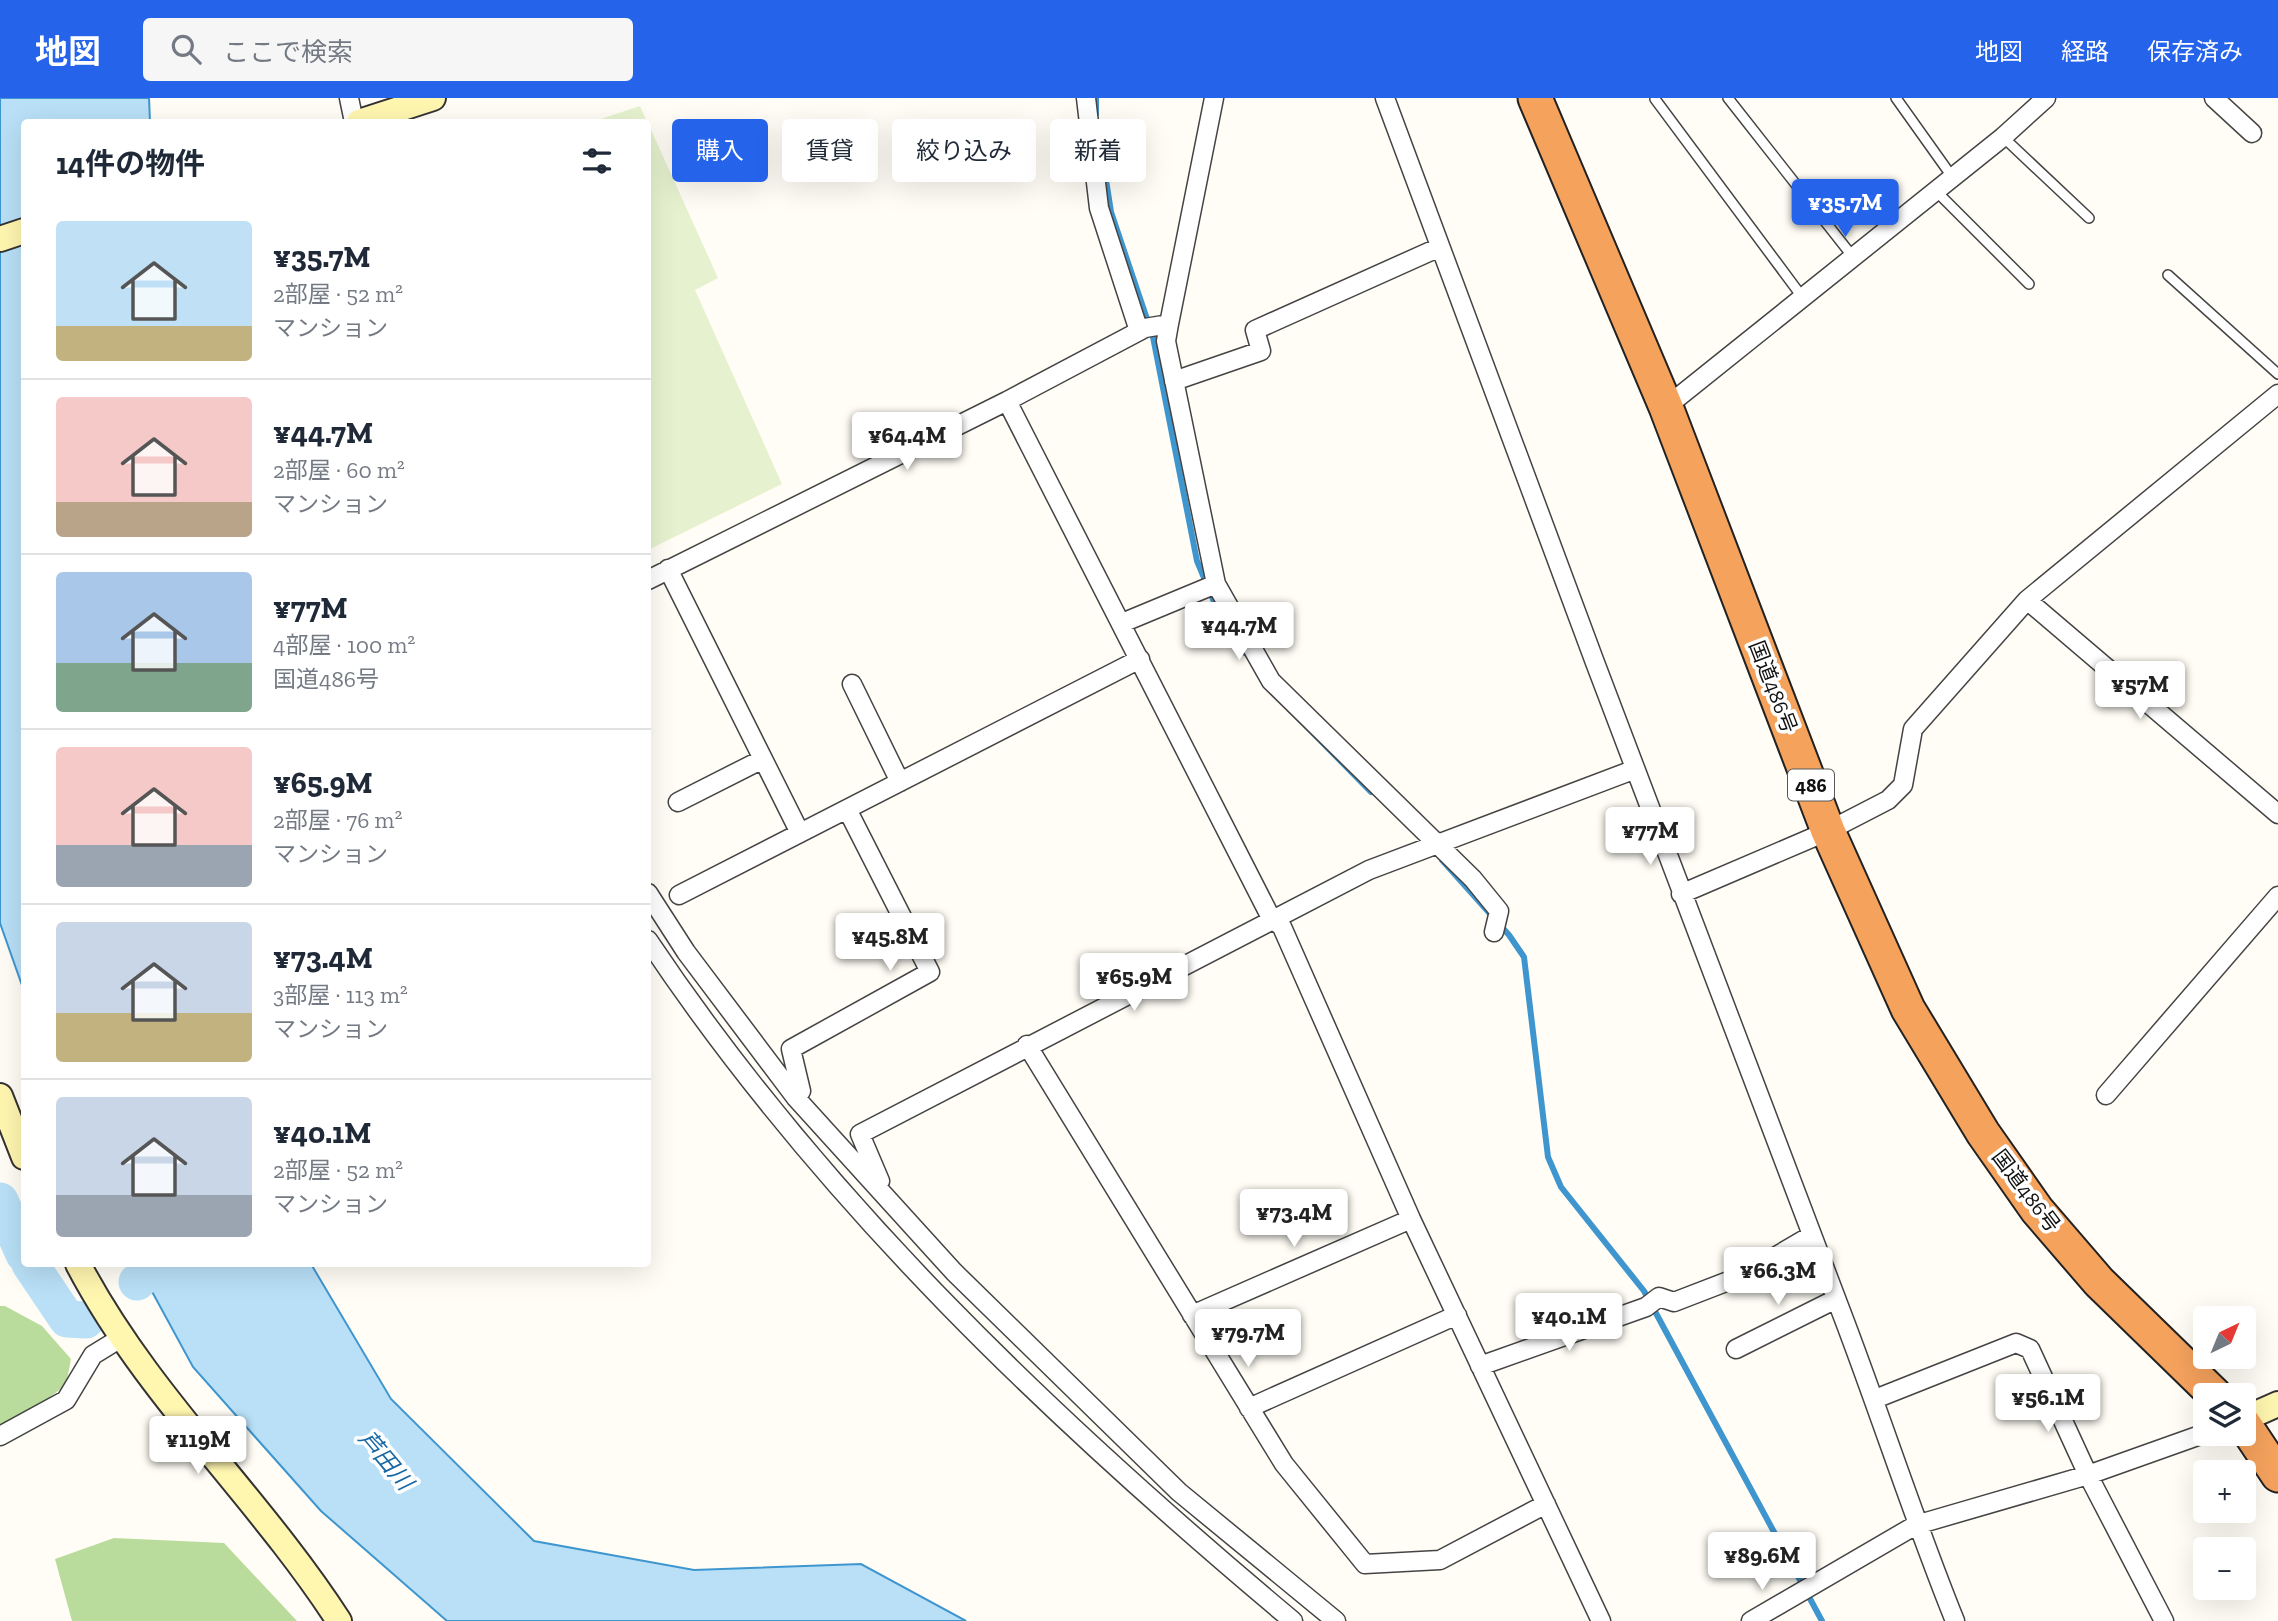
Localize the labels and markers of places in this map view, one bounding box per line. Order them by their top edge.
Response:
pin: ¥35.7M [1788,180,1902,239]
pin: ¥64.4M [850,412,964,472]
pin: ¥44.7M [1182,602,1296,662]
pin: ¥57M [2099,662,2181,721]
pin: ¥77M [1609,808,1691,867]
pin: ¥45.8M [833,914,947,973]
pin: ¥65.9M [1077,954,1191,1013]
pin: ¥73.4M [1237,1190,1351,1249]
pin: ¥66.3M [1721,1248,1835,1307]
pin: ¥40.1M [1512,1294,1626,1353]
pin: ¥79.7M [1191,1310,1305,1369]
pin: ¥56.1M [1991,1374,2105,1434]
pin: ¥119M [149,1416,247,1476]
pin: ¥89.6M [1705,1532,1819,1592]

